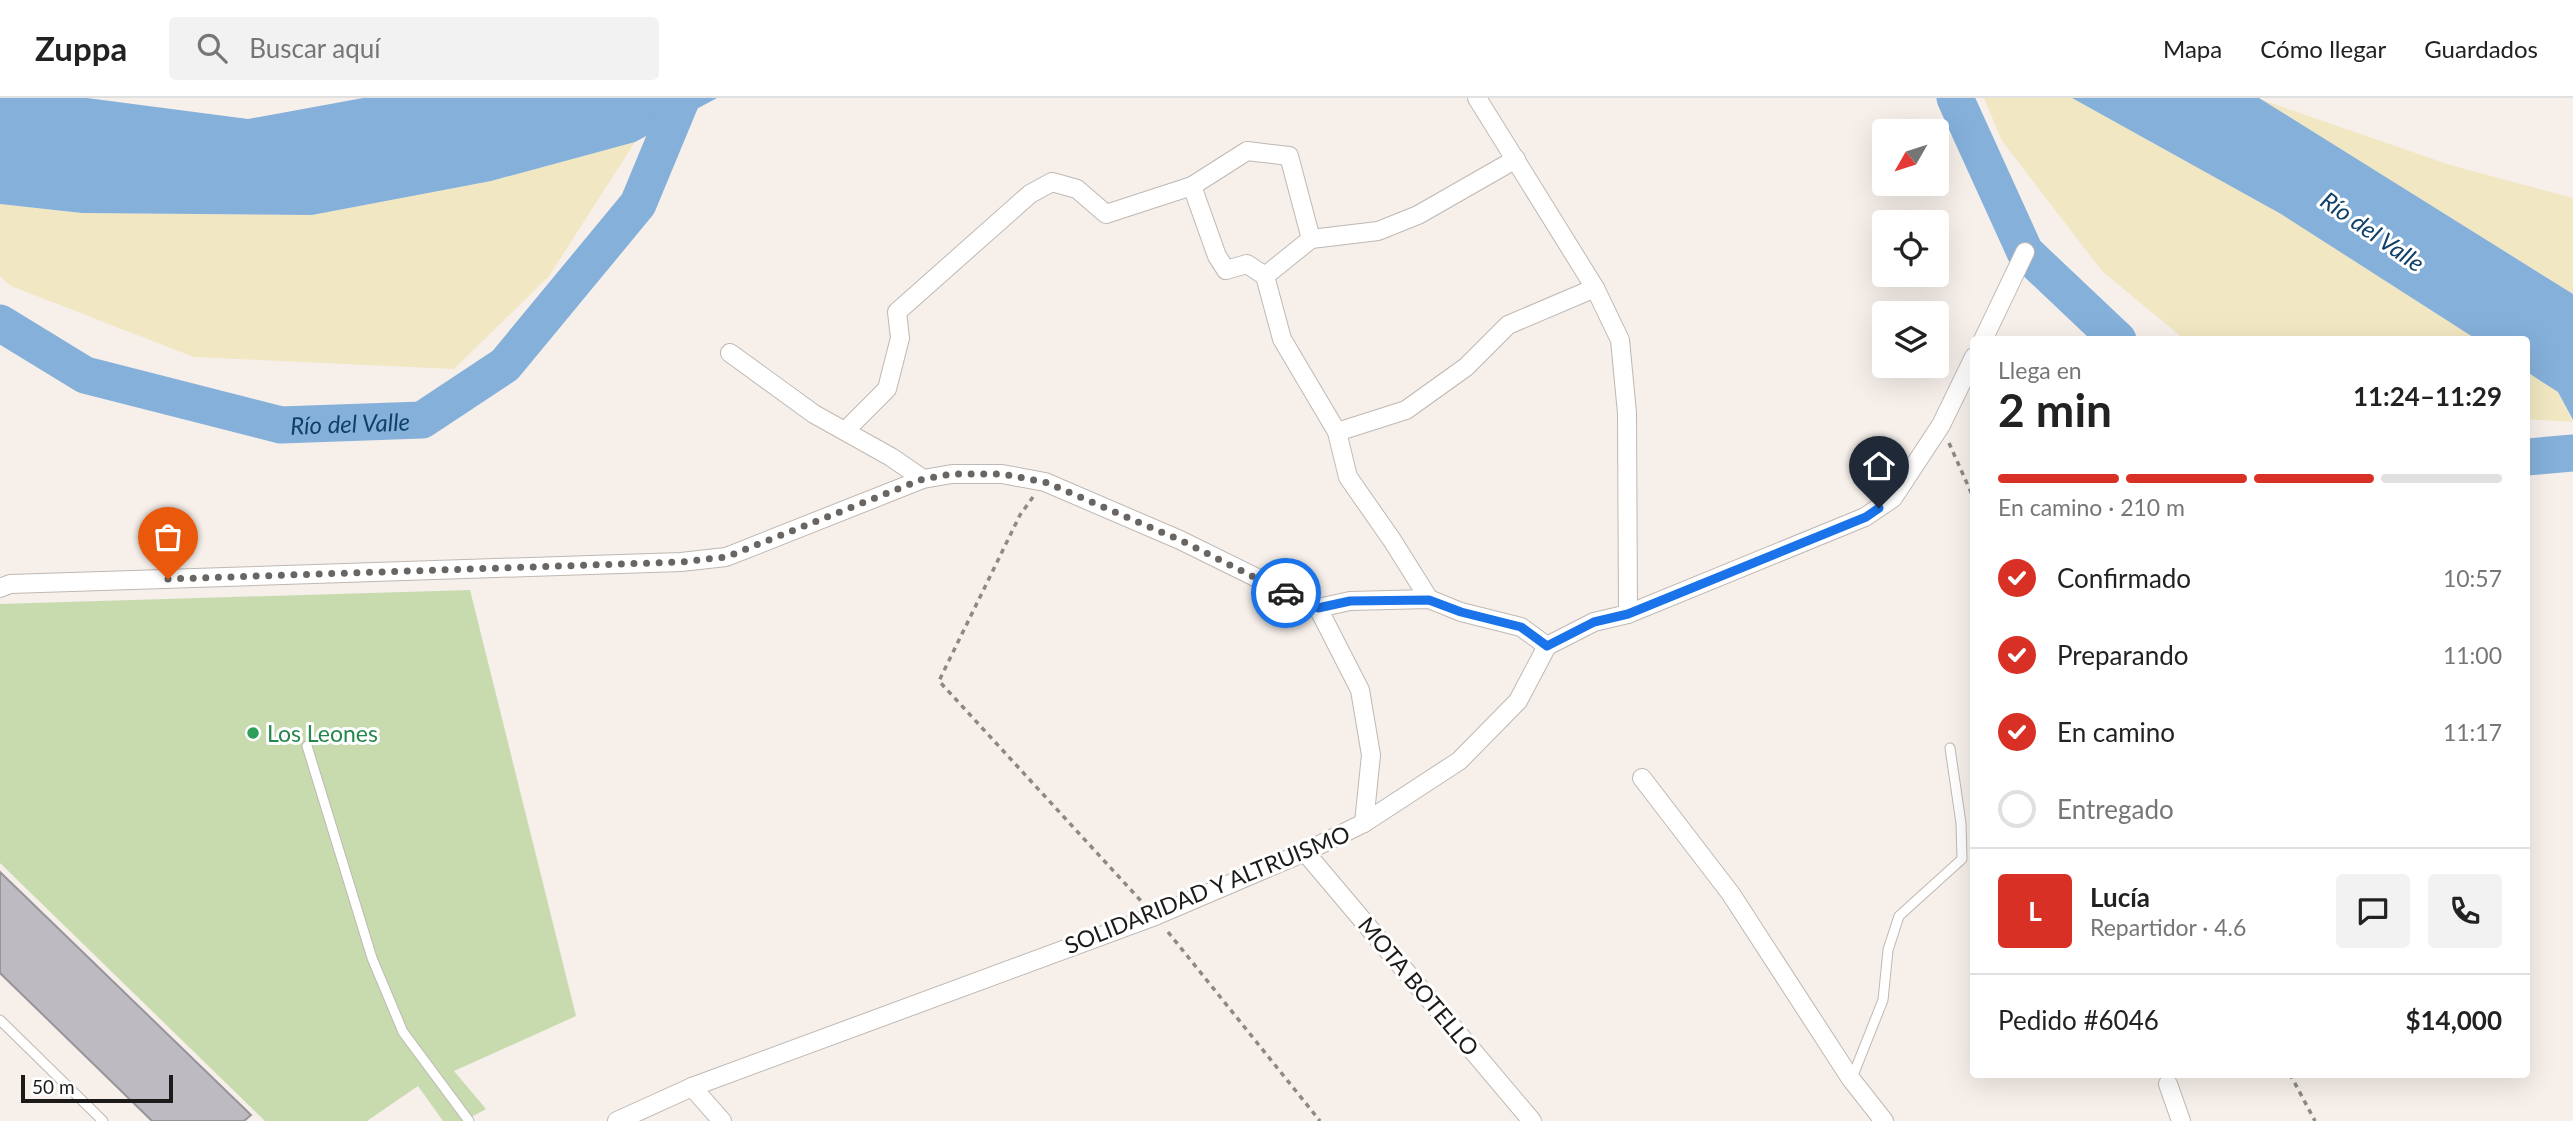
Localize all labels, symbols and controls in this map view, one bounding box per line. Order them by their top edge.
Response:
search box [169,17,659,80]
text: Zuppa [35,28,127,68]
icon: search [193,29,231,67]
text: Buscar aquí [249,32,381,64]
text: Mapa [2163,34,2222,63]
text: Cómo llegar [2260,34,2386,63]
text: Guardados [2424,34,2538,63]
north arrow [1872,119,1950,196]
map controls [1872,119,1949,378]
water label: Río del Valle [2316,185,2430,277]
button: locate [1872,210,1949,287]
button: layers [1872,301,1949,378]
text: Llega en [1998,356,2082,384]
text: 11:24–11:29 [2353,380,2502,412]
text: 2 min [1998,382,2112,437]
water label: Río del Valle [290,406,410,439]
pin [1849,436,1909,508]
icon: home [1860,447,1898,485]
text: En camino · 210 m [1998,493,2185,521]
pin [138,507,198,579]
icon: bag [149,518,187,556]
courier [1251,558,1321,628]
icon: check [1998,559,2036,597]
text: Confirmado [2057,562,2191,594]
text: 10:57 [2443,564,2502,592]
icon: car [1267,574,1305,612]
icon: check [1998,636,2036,674]
text: Preparando [2057,639,2189,671]
text: 11:00 [2443,641,2502,669]
icon: check [1998,713,2036,751]
text: En camino [2057,716,2175,748]
text: 11:17 [2443,718,2502,746]
place label: Los Leones [267,719,378,747]
marker: Los Leones [245,725,261,741]
text: Entregado [2057,793,2174,825]
street label: SOLIDARIDAD Y ALTRUISMO [1060,819,1354,959]
button: chat [2336,874,2410,948]
button: phone [2428,874,2502,948]
text: Lucía [2090,881,2150,913]
text: L [2028,895,2042,927]
street label: MOTA BOTELLO [1353,911,1485,1061]
text: Repartidor · 4.6 [2090,913,2246,941]
text: Pedido #6046 [1998,1004,2159,1036]
text: $14,000 [2405,1004,2502,1036]
scale bar [21,1072,173,1104]
text: 50 m [32,1075,75,1098]

